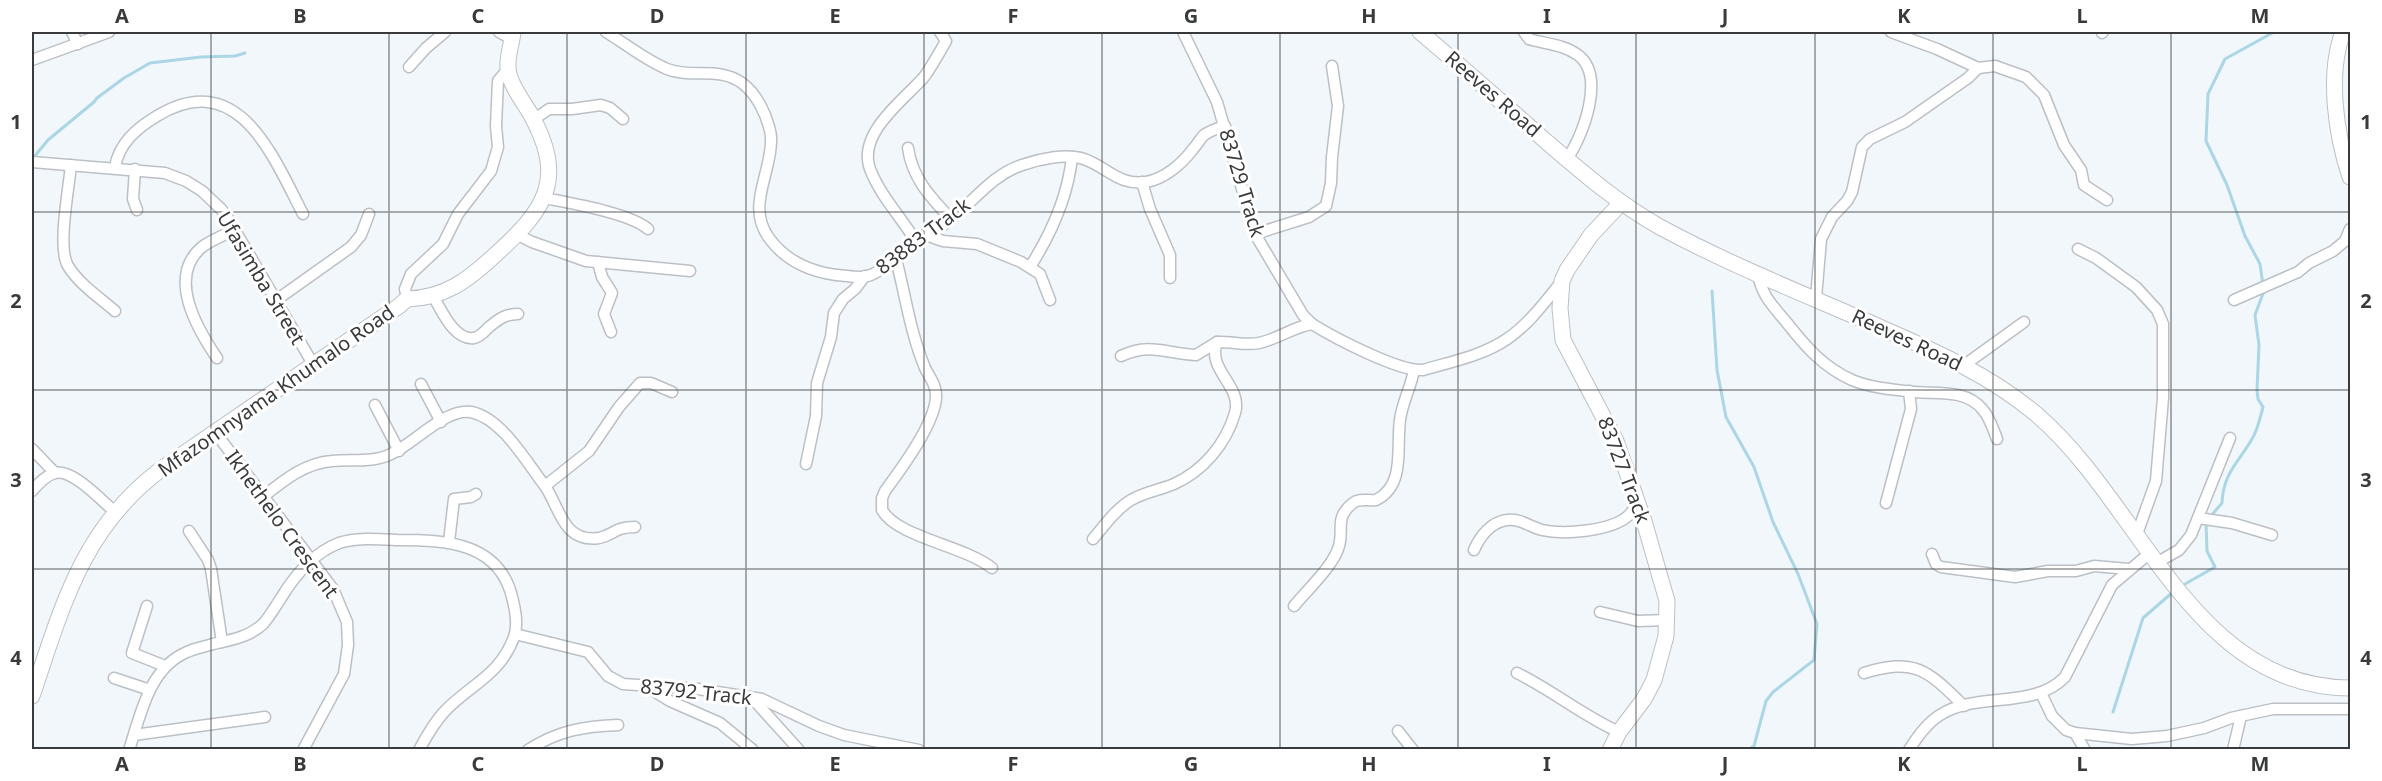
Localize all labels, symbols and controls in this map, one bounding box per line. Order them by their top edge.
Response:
text: A [115,2,129,29]
text: B [293,2,307,29]
text: C [472,2,485,29]
text: D [650,2,664,29]
text: E [829,2,841,29]
text: F [1008,2,1018,29]
text: G [1184,2,1198,29]
text: H [1361,2,1377,29]
text: I [1543,2,1551,29]
text: J [1720,2,1728,29]
text: K [1897,2,1911,29]
text: L [2076,2,2088,29]
text: M [2251,2,2269,29]
street label: Reeves Road [1440,44,1547,143]
text: 1 [10,108,22,135]
text: 1 [2360,108,2372,135]
street label: 83729 Track [1213,125,1272,241]
street label: 83883 Track [870,191,976,280]
street label: Ufasimba Street [211,206,312,349]
text: 2 [10,287,22,314]
text: 2 [2360,287,2372,314]
street label: Mfazomnyama Khumalo Road [152,298,399,483]
street label: Reeves Road [1848,302,1967,377]
street label: 83727 Track [1592,413,1657,527]
street label: Ikhethelo Crescent [220,444,345,603]
text: 3 [10,466,22,493]
text: 3 [2360,466,2372,493]
text: 4 [10,644,22,671]
text: 4 [2360,644,2372,671]
street label: 83792 Track [639,672,753,711]
text: A [115,750,129,777]
text: B [293,750,307,777]
text: C [472,750,485,777]
text: D [650,750,664,777]
text: E [829,750,841,777]
text: F [1008,750,1018,777]
text: G [1184,750,1198,777]
text: H [1361,750,1377,777]
text: I [1543,750,1551,777]
text: J [1720,750,1728,777]
text: K [1897,750,1911,777]
text: L [2076,750,2088,777]
text: M [2251,750,2269,777]

